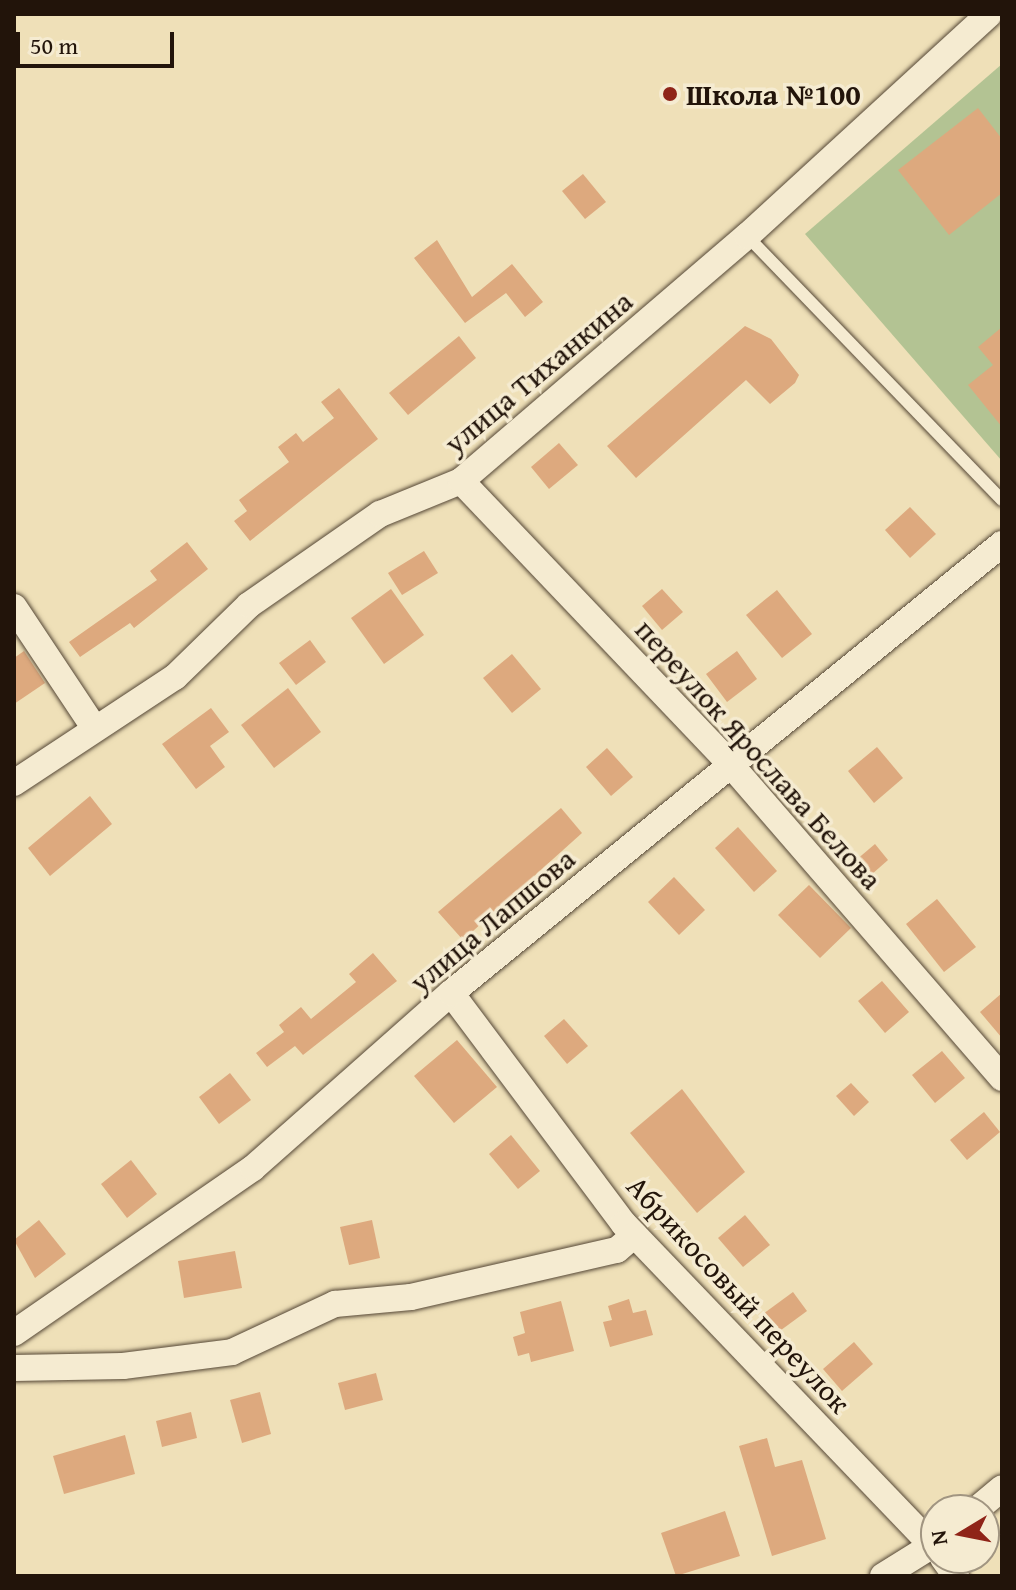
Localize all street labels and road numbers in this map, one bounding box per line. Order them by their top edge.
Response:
street label: улица Тиханкина [437,283,639,461]
street label: переулок Ярослава Белова [628,611,890,897]
street label: улица Лапшова [402,840,582,1000]
street label: Абрикосовый переулок [620,1168,858,1420]

